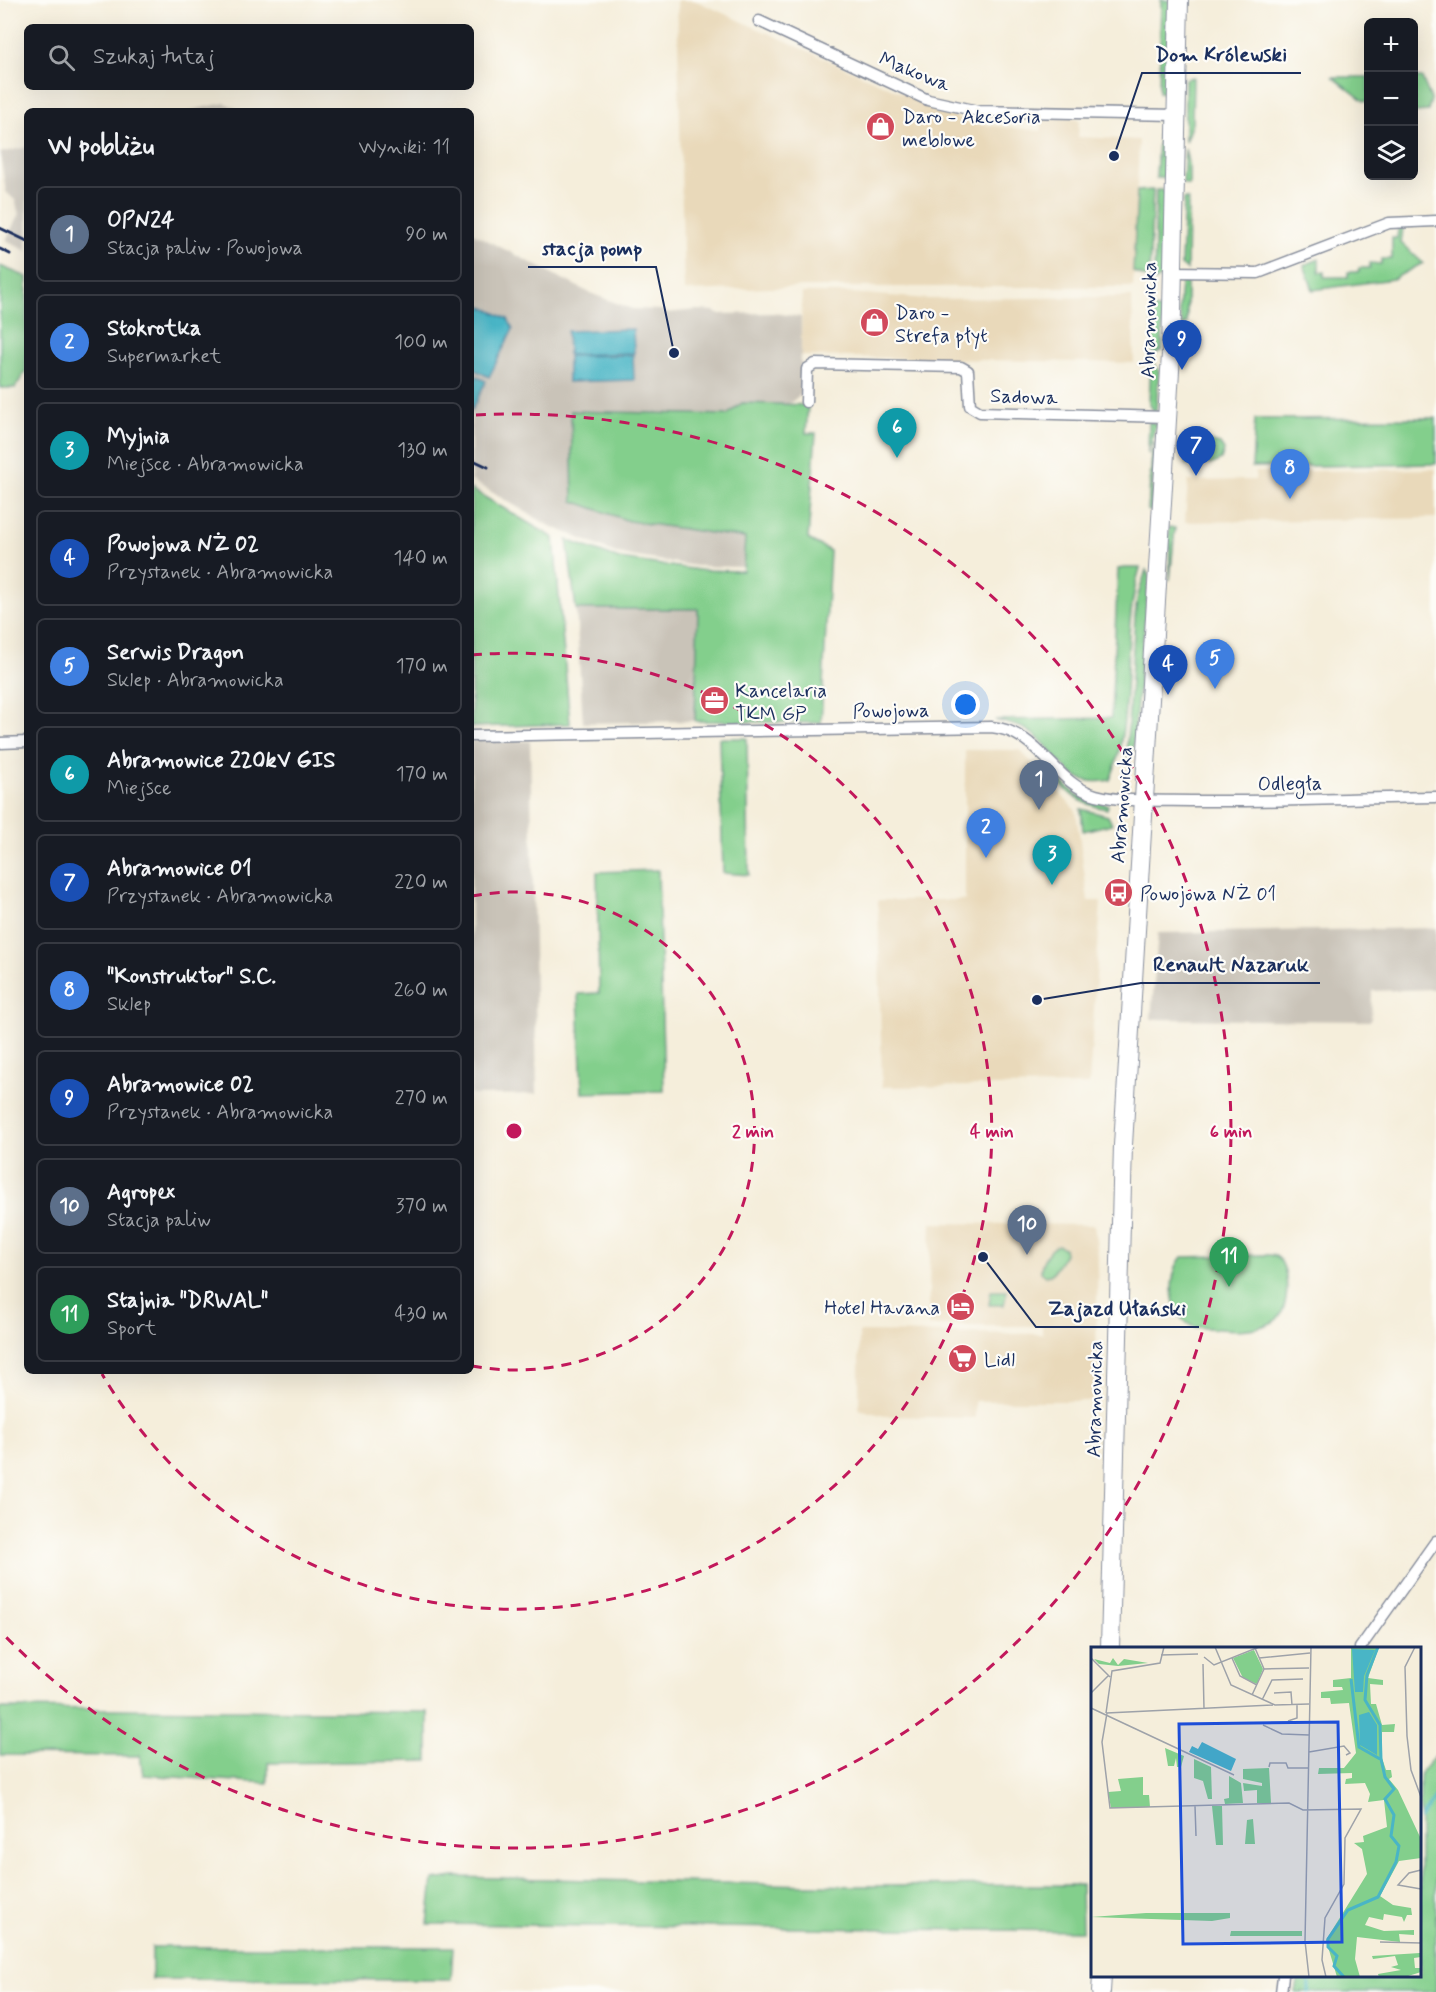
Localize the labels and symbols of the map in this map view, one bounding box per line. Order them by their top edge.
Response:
callout: Dom Królewski [1142,34,1301,73]
text: Dom Królewski [1155,41,1287,69]
street label: Makowa [875,46,955,99]
place label: Daro - Akcesoria meblowe [902,104,1041,154]
shop icon: Daro - Akcesoria meblowe [865,111,897,143]
callout: stacja pomp [528,228,656,267]
text: stacja pomp [542,235,642,263]
street label: Abramowicka [1135,261,1164,379]
place label: Daro - Strefa płyt [895,300,988,350]
shop icon: Daro - Strefa płyt [858,307,890,339]
pin: 9 [1162,320,1202,370]
street label: Sadowa [990,383,1059,412]
pin: 6 [878,408,916,458]
pin: 7 [1176,426,1216,476]
pin: 8 [1270,450,1310,499]
pin: 5 [1196,640,1234,689]
pin: 4 [1148,646,1188,695]
place label: Kancelaria TKM GP [735,678,827,728]
office icon: Kancelaria TKM GP [698,685,730,717]
your location [951,690,980,719]
street label: Powojowa [852,697,930,726]
street label: Abramowicka [1105,746,1140,864]
pin: 1 [1020,760,1058,810]
street label: Odległa [1258,770,1323,800]
pin: 2 [966,808,1006,858]
pin: 3 [1032,836,1072,885]
bus stop icon: Powojowa NŻ 01 [1103,877,1135,909]
place label: Powojowa NŻ 01 [1140,881,1276,908]
callout: Renault Nazaruk [1141,944,1320,983]
text: Renault Nazaruk [1153,951,1309,979]
text: 2 min [732,1120,774,1144]
text: 4 min [970,1120,1014,1144]
text: 6 min [1210,1120,1252,1144]
centre of rings [504,1121,524,1141]
pin: 10 [1008,1206,1046,1255]
pin: 11 [1210,1238,1248,1287]
callout: Zajazd Ułański [1036,1288,1199,1327]
hotel icon: Hotel Havana [945,1291,977,1323]
place label: Hotel Havana [824,1295,940,1322]
text: Zajazd Ułański [1048,1295,1186,1323]
street label: Abramowicka [1081,1340,1110,1458]
supermarket icon: Lidl [947,1343,979,1375]
place label: Lidl [984,1347,1015,1374]
inset map [1091,1647,1421,1977]

